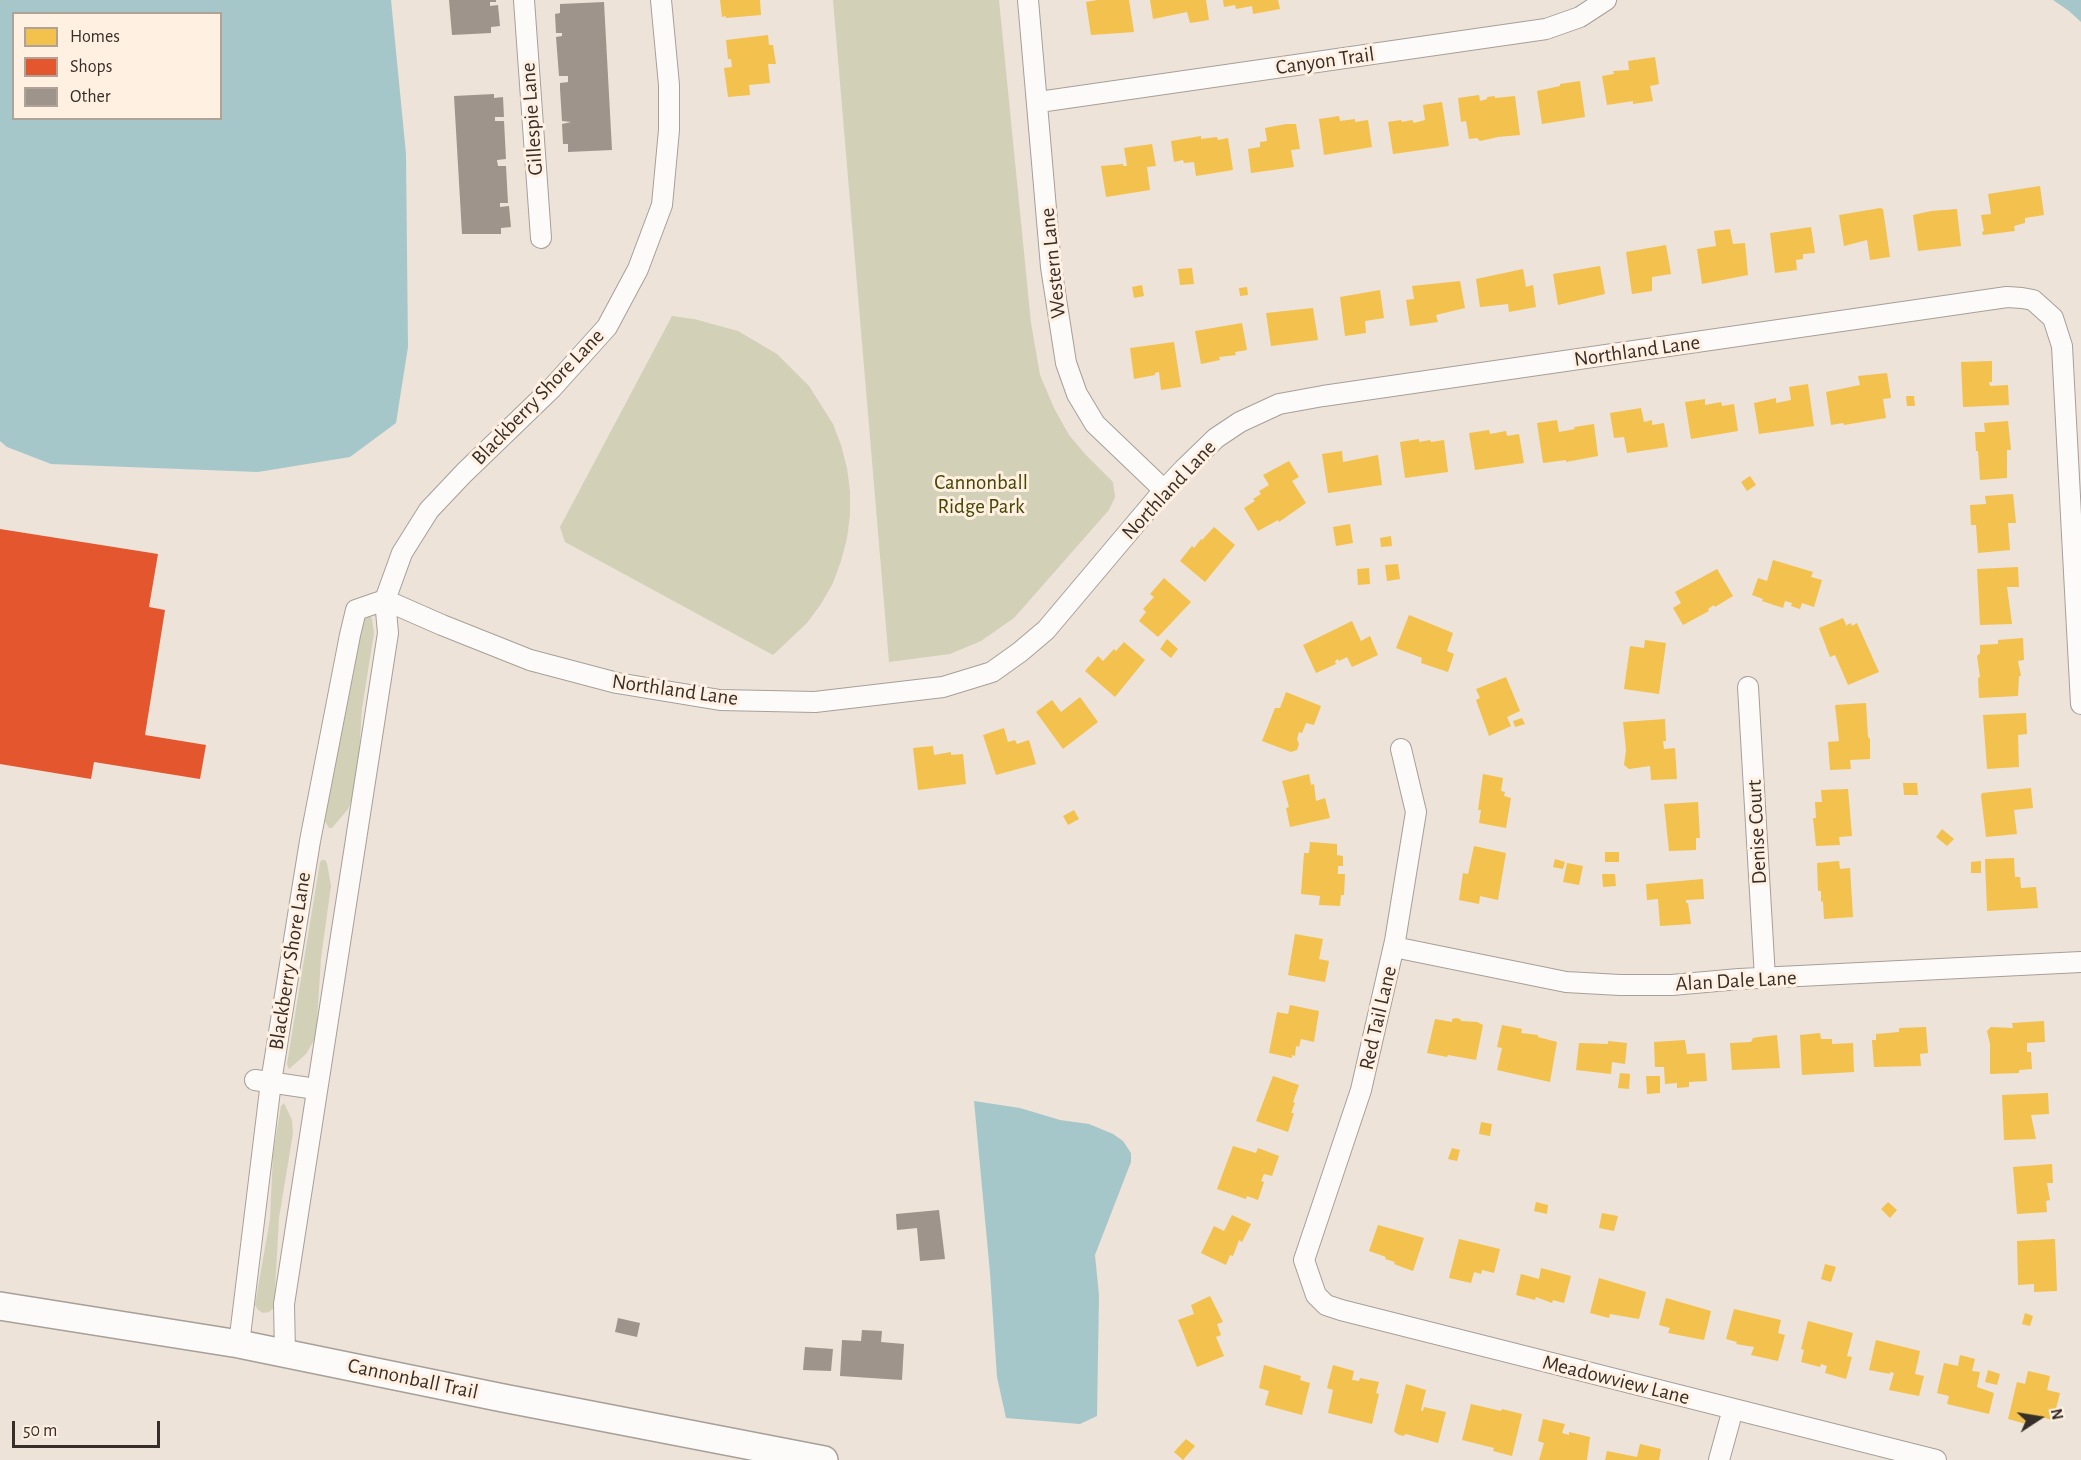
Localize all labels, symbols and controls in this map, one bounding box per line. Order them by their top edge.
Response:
legend [12,12,222,120]
text: Homes [70,28,120,46]
street label: Canyon Trail [1274,42,1376,80]
text: Shops [70,58,112,76]
street label: Gillespie Lane [515,62,549,176]
text: Other [70,88,111,106]
street label: Western Lane [1035,206,1071,320]
street label: Blackberry Shore Lane [466,324,610,470]
street label: Northland Lane [1572,330,1702,372]
street label: Northland Lane [1116,435,1222,545]
park label: Cannonball Ridge Park [934,470,1028,520]
street label: Northland Lane [610,669,740,711]
street label: Denise Court [1742,779,1772,885]
street label: Blackberry Shore Lane [263,870,317,1052]
street label: Red Tail Lane [1354,964,1402,1072]
street label: Alan Dale Lane [1675,965,1797,997]
street label: Meadowview Lane [1540,1350,1692,1410]
street label: Cannonball Trail [346,1353,480,1405]
north arrow [2009,1388,2069,1448]
text: N [2048,1407,2066,1421]
scale bar [15,1409,164,1447]
text: 50 m [23,1422,57,1440]

